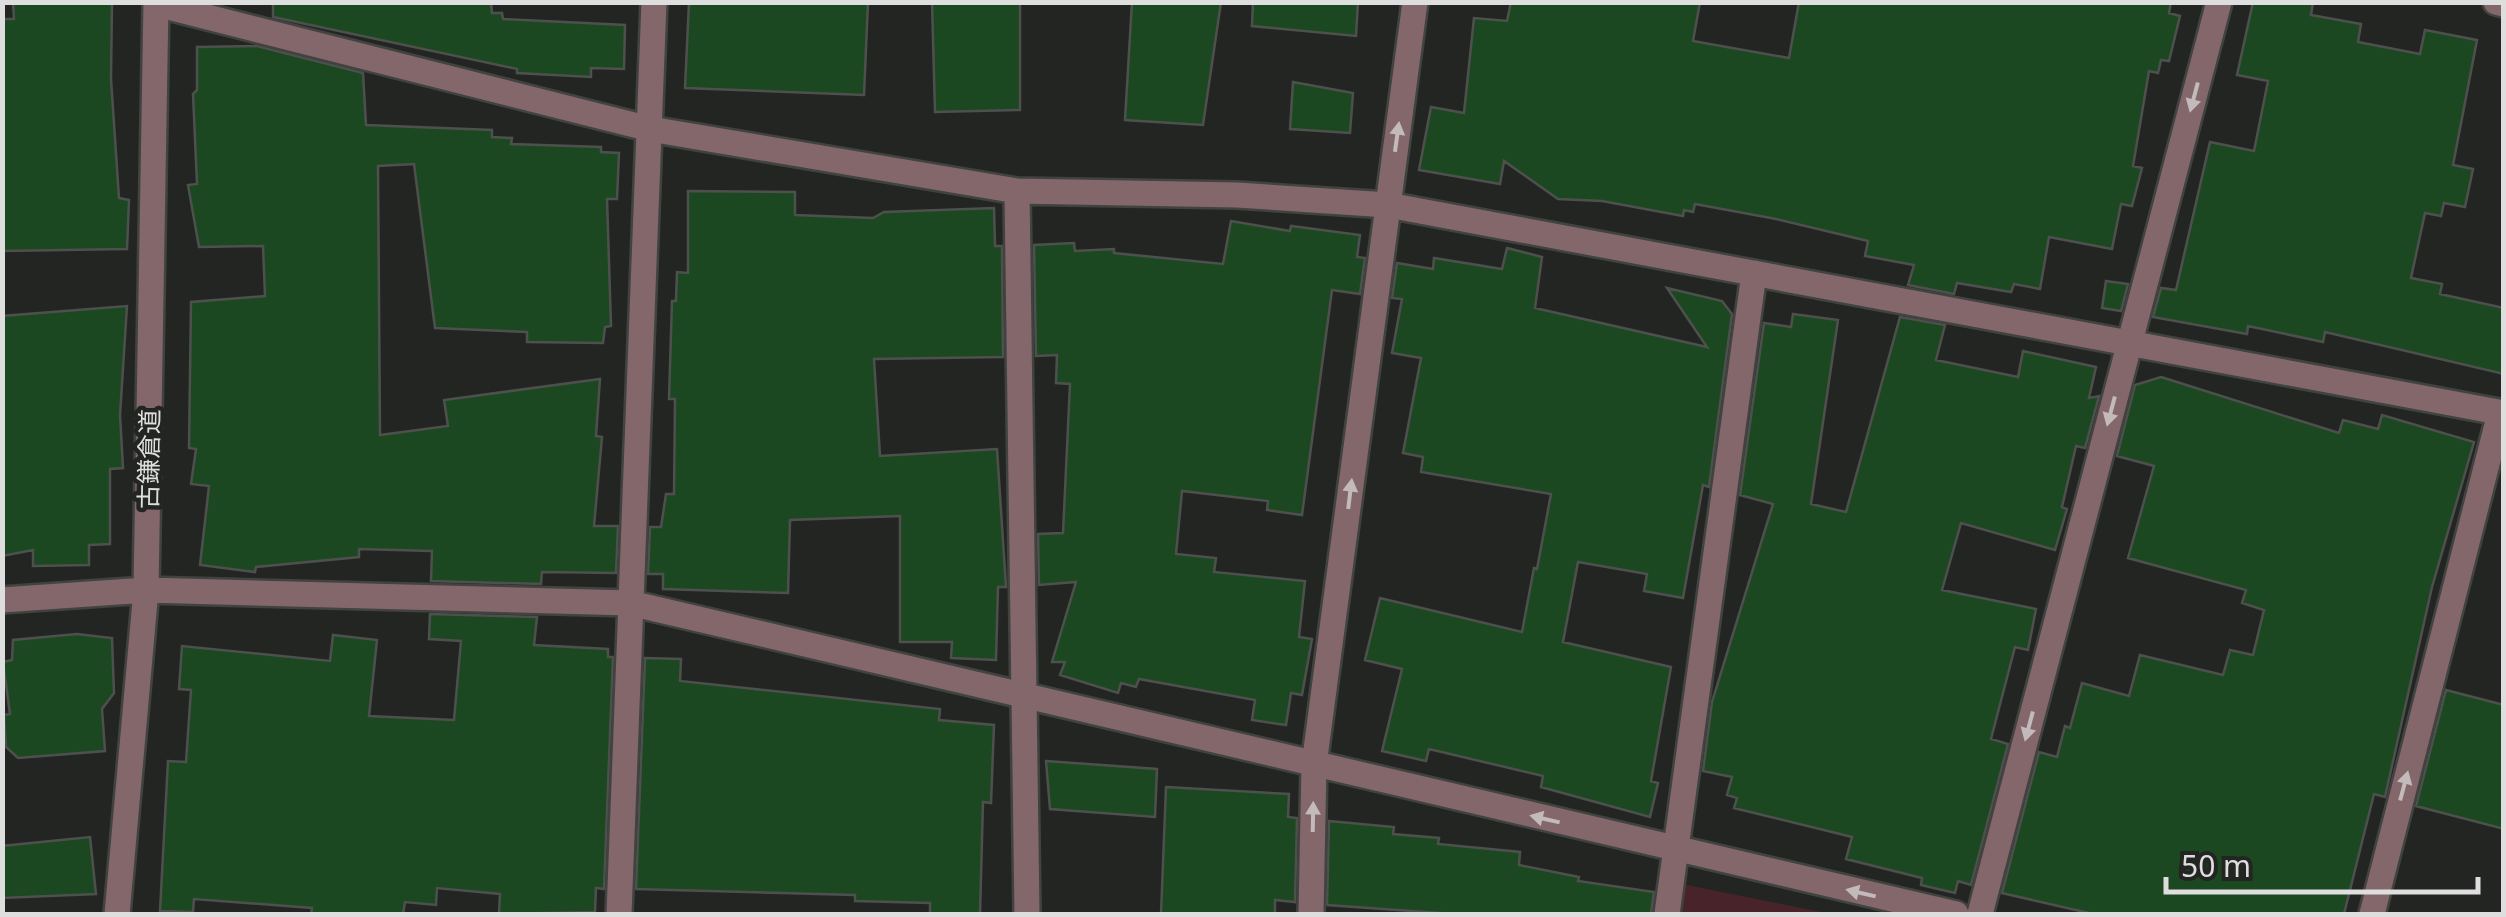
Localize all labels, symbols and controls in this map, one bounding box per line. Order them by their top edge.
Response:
one-way arrow [2185,82,2201,113]
one-way arrow [1389,121,1405,153]
one-way arrow [2103,396,2119,427]
street label: 古鎌倉道 [130,409,166,509]
one-way arrow [1342,478,1358,510]
one-way arrow [2021,710,2037,741]
one-way arrow [2397,770,2413,801]
one-way arrow [1306,801,1322,833]
one-way arrow [1529,811,1560,826]
scale bar [2166,832,2478,894]
text: 50 m [2181,845,2251,886]
one-way arrow [1845,885,1876,900]

